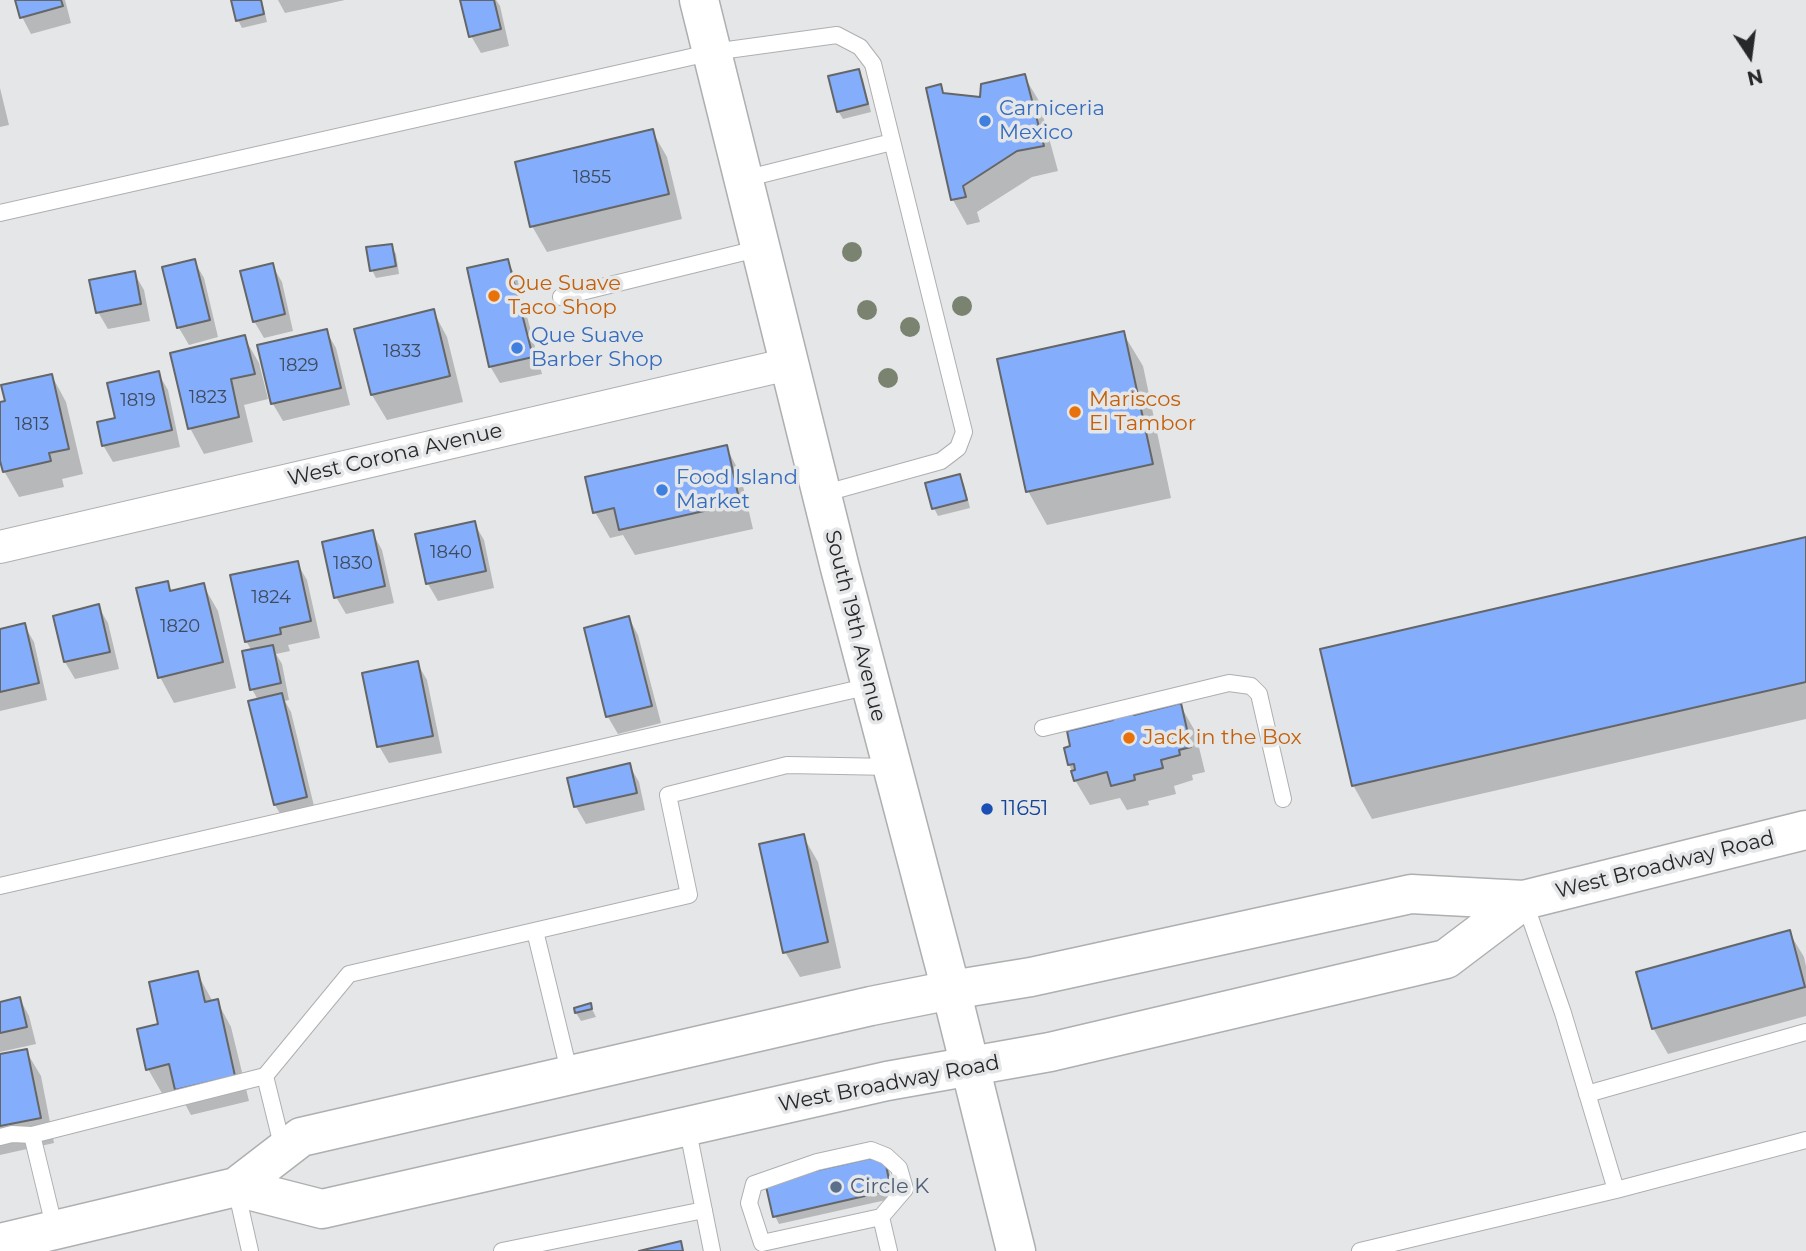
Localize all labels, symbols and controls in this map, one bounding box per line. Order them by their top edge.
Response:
north arrow [1715,21,1785,91]
text: N [1745,64,1765,90]
place label: Carniceria Mexico [999,96,1105,146]
marker: Carniceria Mexico [977,113,993,129]
house number: 1855 [573,167,611,189]
place label: Que Suave Taco Shop [508,271,621,321]
marker: Que Suave Taco Shop [486,288,502,304]
place label: Que Suave Barber Shop [531,323,663,373]
marker: Que Suave Barber Shop [509,340,525,356]
house number: 1833 [383,341,421,363]
house number: 1829 [279,355,319,377]
house number: 1823 [189,387,227,409]
place label: Mariscos El Tambor [1089,387,1196,437]
house number: 1819 [120,390,156,412]
marker: Mariscos El Tambor [1067,404,1083,420]
house number: 1813 [15,414,49,436]
street label: West Corona Avenue [285,418,505,492]
place label: Food Island Market [676,465,798,515]
marker: Food Island Market [654,482,670,498]
street label: South 19th Avenue [819,528,891,724]
house number: 1840 [430,542,472,564]
house number: 1830 [333,553,373,575]
house number: 1824 [251,587,291,609]
house number: 1820 [160,616,200,638]
place label: Jack in the Box [1143,725,1302,751]
marker: Jack in the Box [1121,730,1137,746]
place label: 11651 [1001,796,1048,822]
marker: 11651 [979,801,995,817]
street label: West Broadway Road [1553,826,1777,904]
street label: West Broadway Road [776,1050,1002,1118]
place label: Circle K [850,1174,929,1200]
marker: Circle K [828,1179,844,1195]

